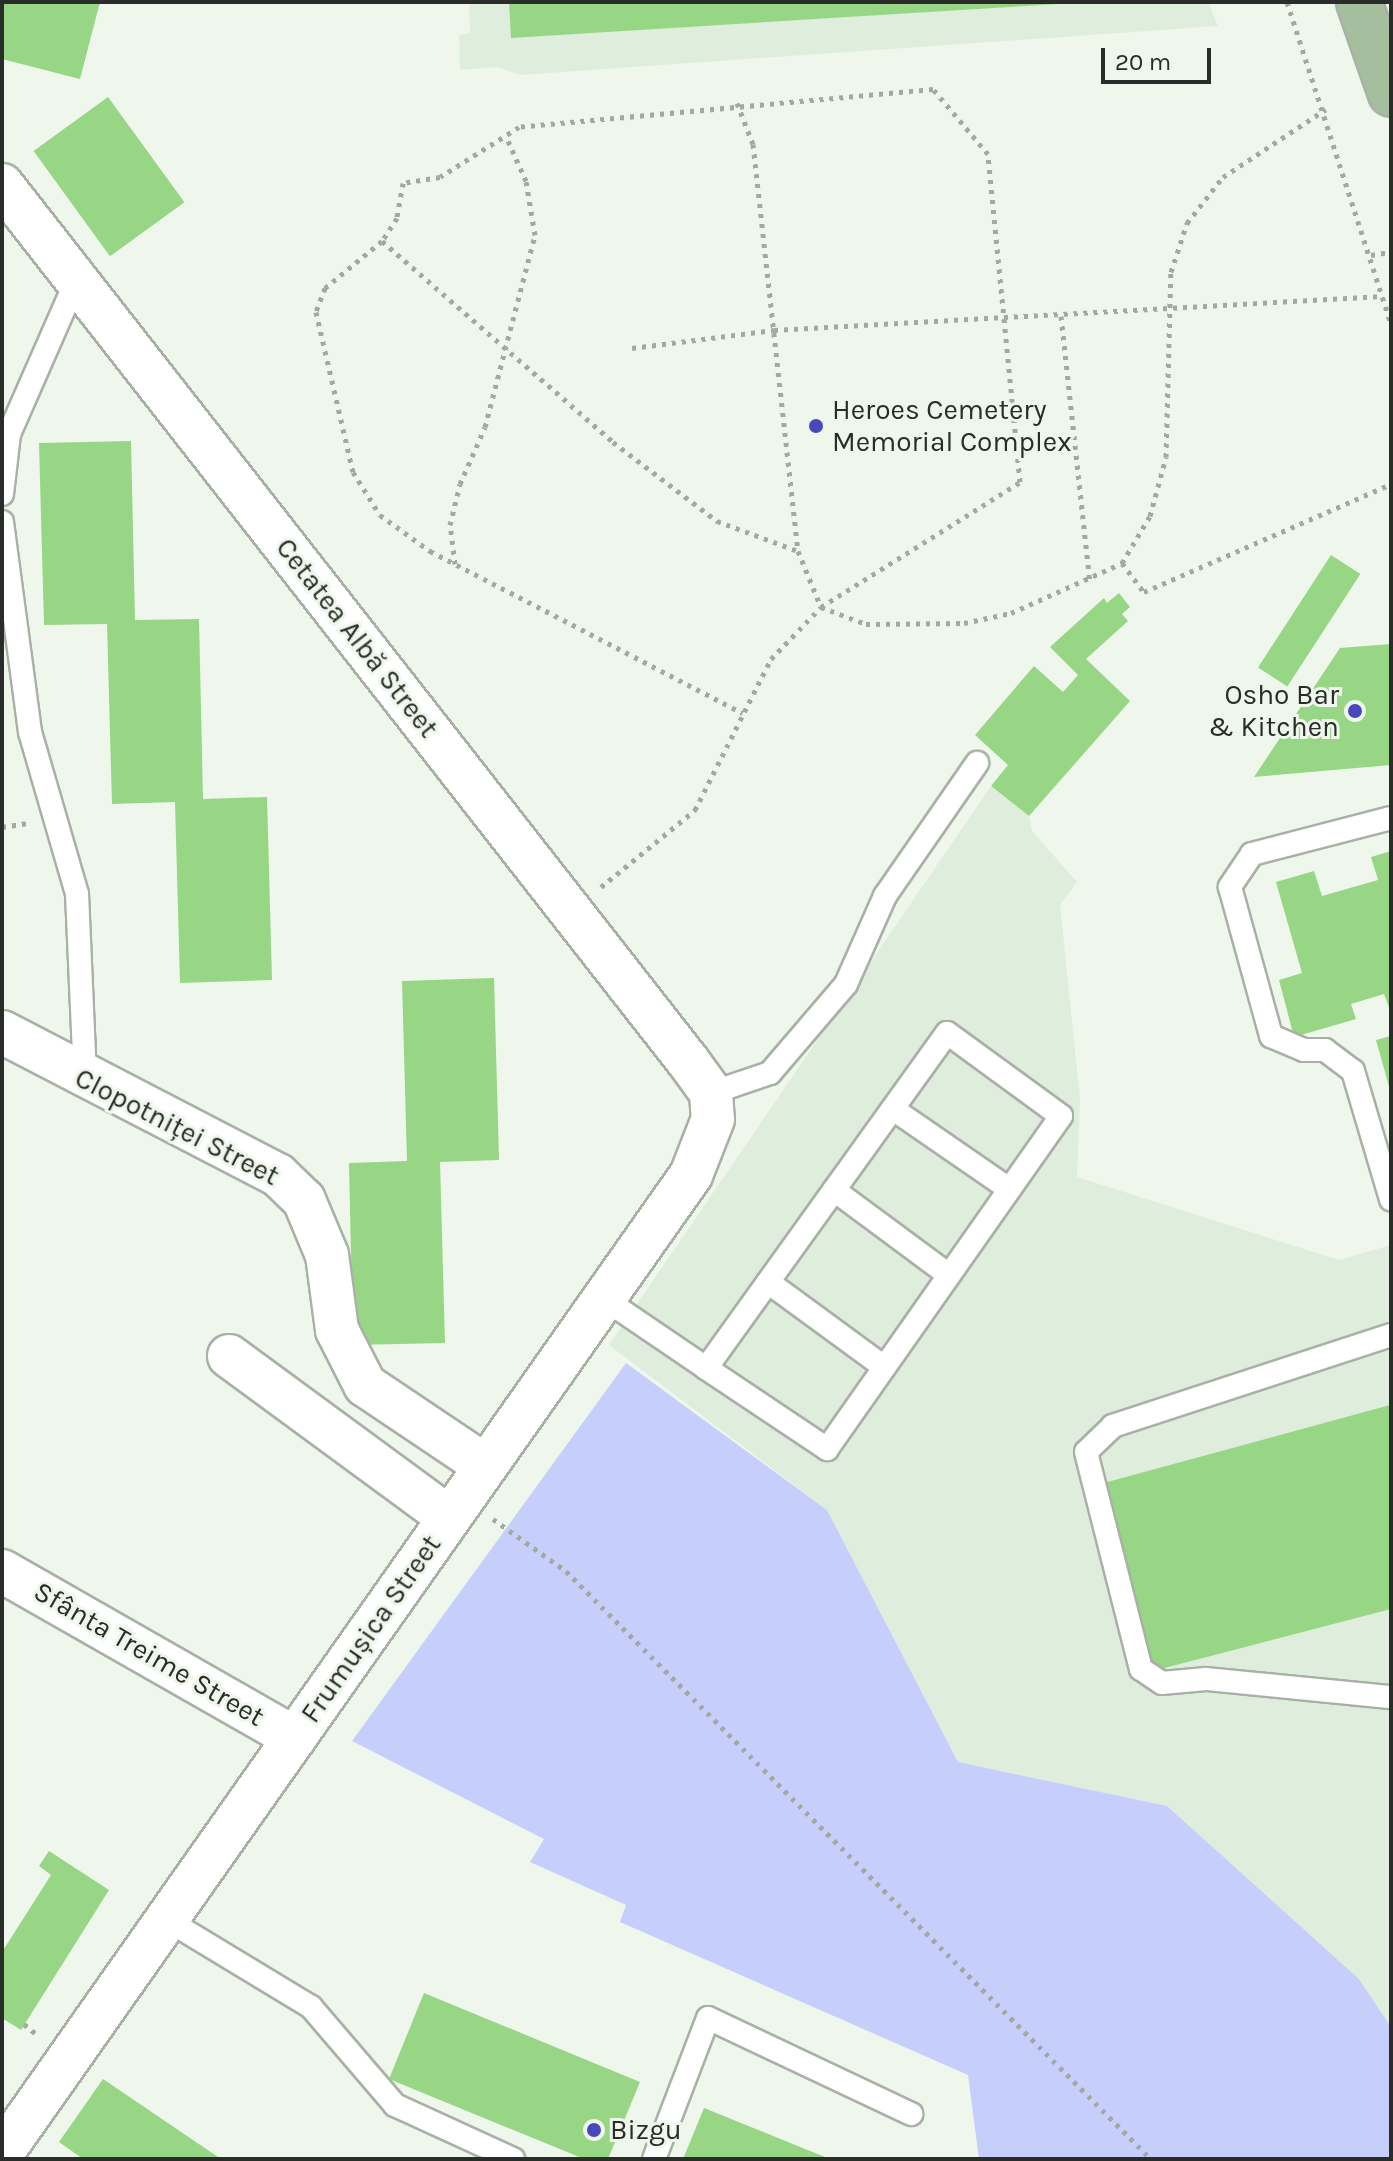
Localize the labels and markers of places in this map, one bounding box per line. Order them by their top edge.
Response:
place label: Heroes Cemetery Memorial Complex [832,393,1072,459]
marker: Heroes Cemetery Memorial Complex [807,417,825,435]
place label: Osho Bar & Kitchen [1208,678,1339,744]
marker: Osho Bar & Kitchen [1346,702,1364,720]
place label: Bizgu [610,2113,682,2147]
marker: Bizgu [585,2121,603,2139]

